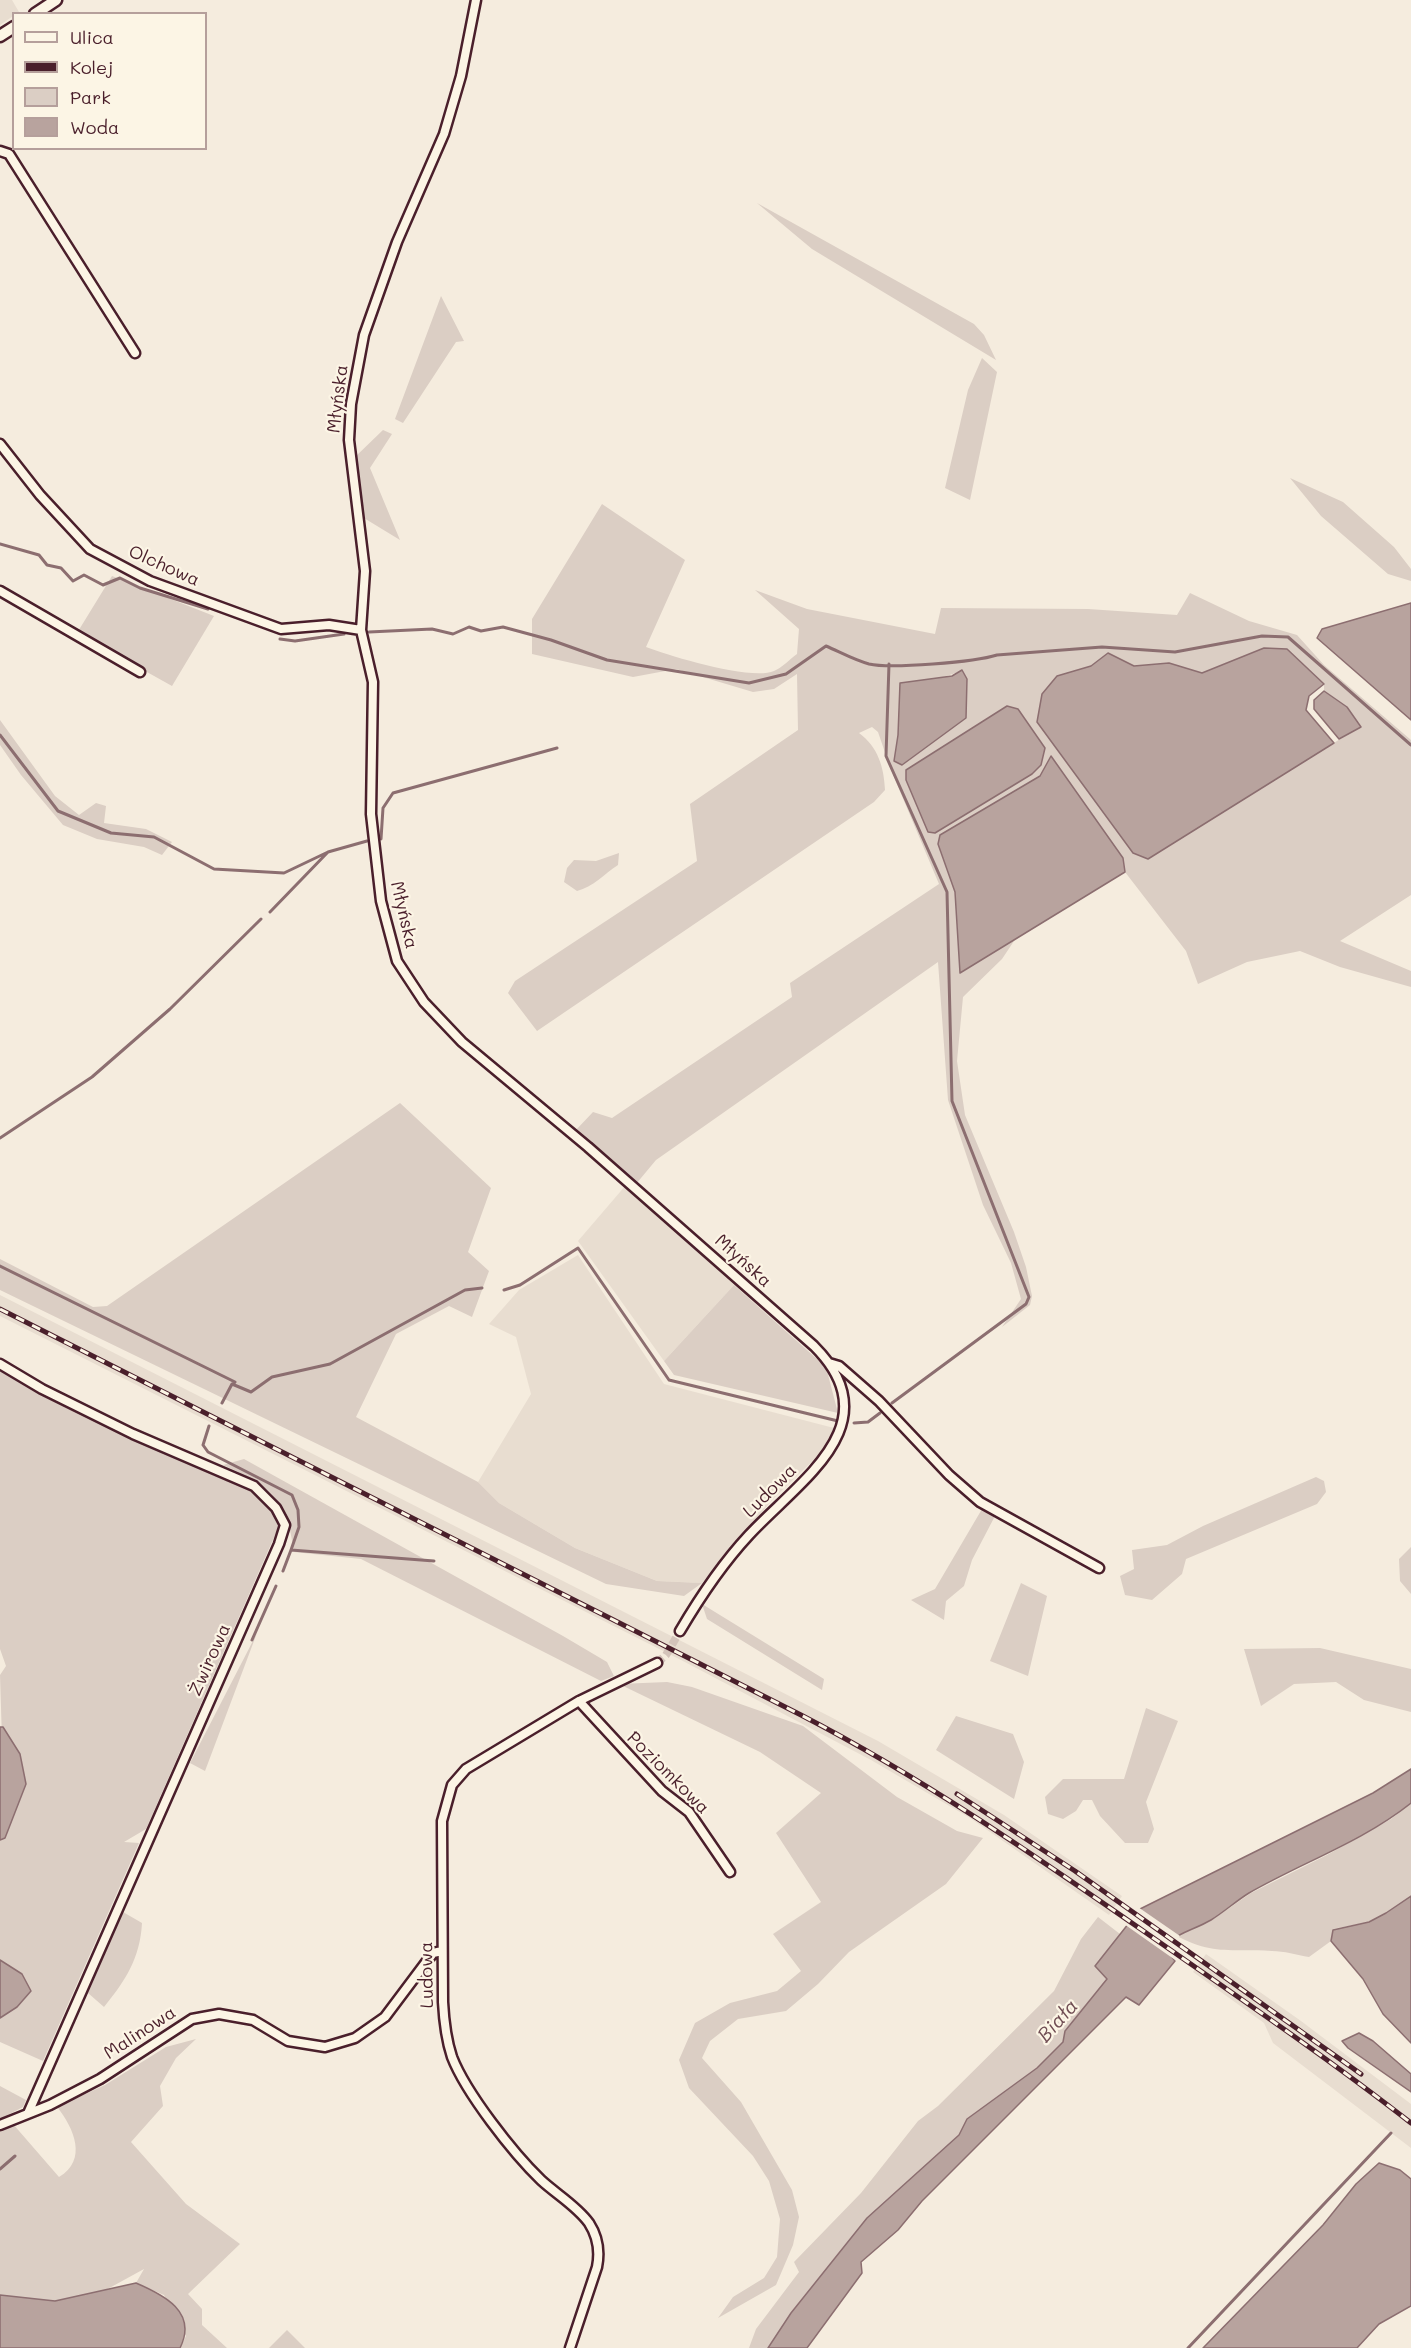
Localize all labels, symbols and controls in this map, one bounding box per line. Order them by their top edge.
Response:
legend [12,12,207,150]
text: Ulica [70,25,114,49]
text: Kolej [70,55,113,79]
text: Park [70,85,111,109]
text: Woda [70,115,119,139]
street label: Młyńska [323,364,353,434]
street label: Olchowa [125,541,203,591]
street label: Młyńska [386,879,422,951]
street label: Młyńska [710,1230,776,1292]
street label: Ludowa [739,1460,801,1522]
street label: Żwirowa [185,1621,235,1699]
street label: Poziomkowa [622,1727,714,1819]
street label: Ludowa [416,1942,438,2008]
water label: Biała [1032,1995,1084,2047]
street label: Malinowa [100,2002,180,2064]

